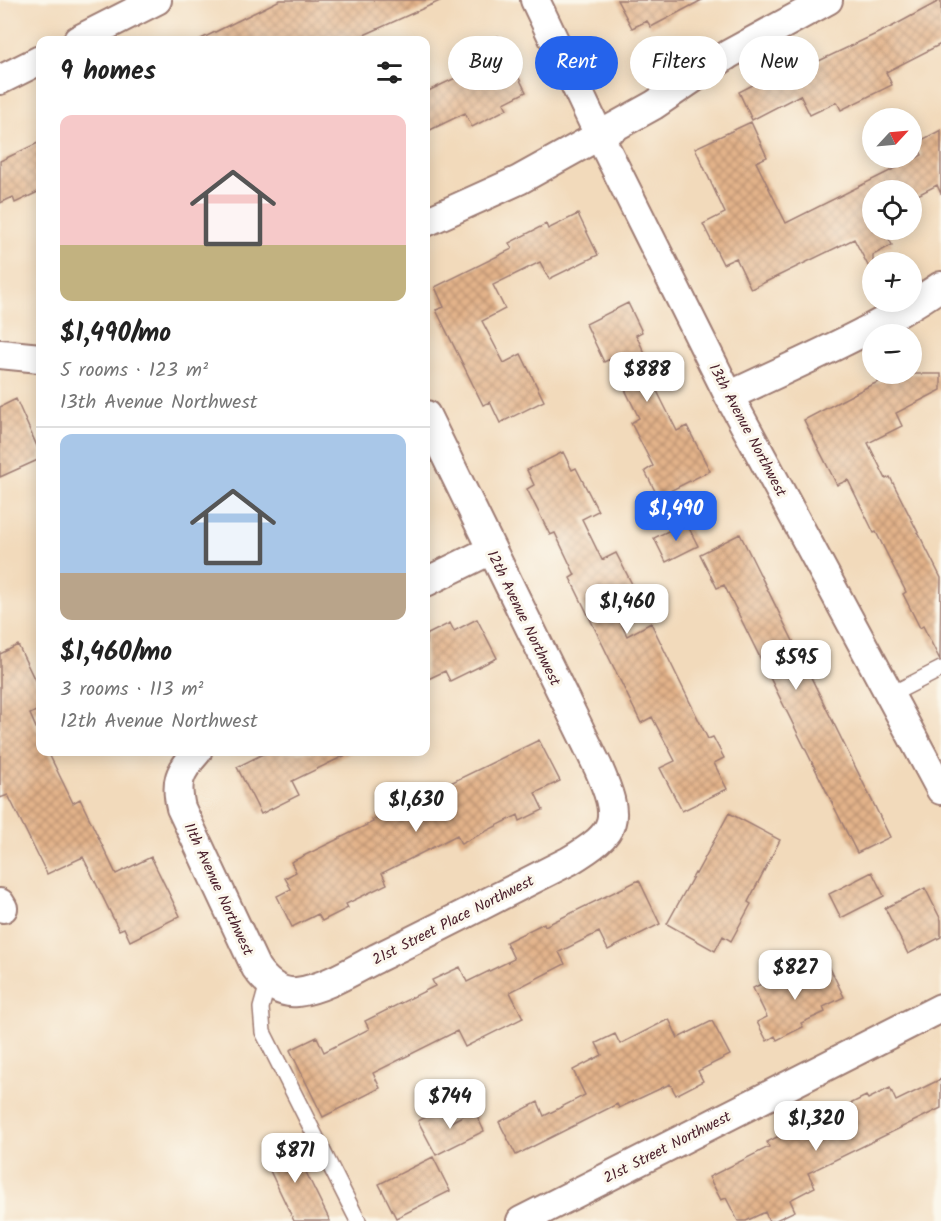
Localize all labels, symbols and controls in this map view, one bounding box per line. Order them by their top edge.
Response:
chip: Buy [448,36,523,90]
chip: Rent [535,36,618,90]
chip: Filters [630,36,727,90]
chip: New [739,36,819,90]
text: 9 homes [60,51,156,93]
icon: filters [373,56,406,89]
north arrow [862,108,922,168]
map controls [862,108,922,384]
icon: home [179,154,287,262]
button: locate [862,180,922,240]
button: + [862,252,922,312]
text: $1,490/mo [60,313,171,355]
button: − [862,324,922,384]
pin: $888 [611,352,683,403]
text: 5 rooms · 123 m² [60,355,208,387]
text: $888 [623,355,671,387]
street label: 13th Avenue Northwest [702,359,793,502]
text: 13th Avenue Northwest [60,387,257,419]
icon: home [179,473,287,581]
pin: $1,490 [627,491,725,542]
text: $1,490 [649,494,703,526]
street label: 12th Avenue Northwest [480,547,566,691]
pin: $1,460 [578,584,676,635]
text: $1,460 [599,587,655,619]
text: $1,460/mo [60,632,172,674]
pin: $595 [760,640,832,691]
text: $595 [775,643,817,675]
text: 3 rooms · 113 m² [60,674,203,706]
text: 12th Avenue Northwest [60,706,258,738]
pin: $1,630 [367,782,465,833]
text: $1,630 [388,785,444,817]
street label: 11th Avenue Northwest [177,819,260,960]
street label: 21st Street Place Northwest [368,870,539,972]
pin: $827 [759,950,831,1001]
text: $827 [773,953,817,985]
pin: $744 [414,1079,486,1130]
text: $744 [428,1082,472,1114]
pin: $1,320 [767,1101,865,1152]
text: $1,320 [788,1104,844,1136]
street label: 21st Street Northwest [599,1105,736,1190]
pin: $871 [259,1133,331,1184]
text: $871 [275,1136,315,1168]

